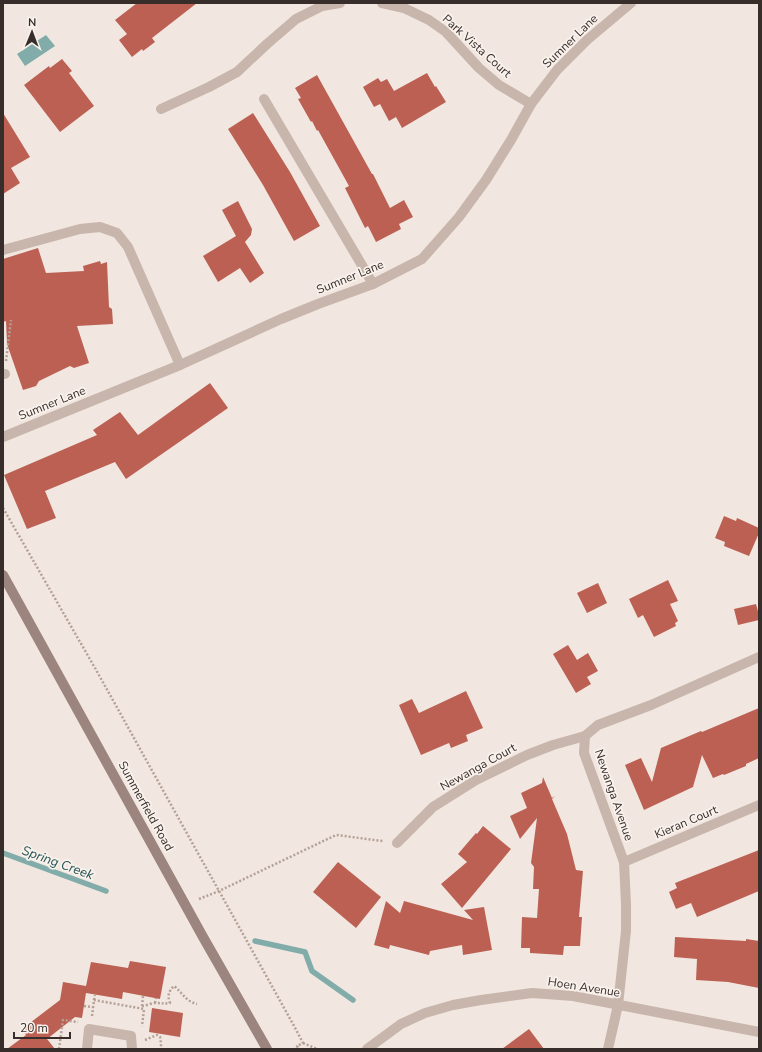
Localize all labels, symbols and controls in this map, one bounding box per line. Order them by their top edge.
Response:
street label: Park Vista Court [439,11,515,82]
street label: Sumner Lane [539,11,601,71]
north arrow [12,12,52,52]
text: N [28,15,36,30]
street label: Sumner Lane [314,256,386,298]
street label: Sumner Lane [16,382,88,424]
street label: Newanga Court [437,739,520,795]
street label: Newanga Avenue [591,747,637,843]
street label: Summerfield Road [115,758,177,854]
street label: Kieran Court [652,801,721,842]
water label: Spring Creek [19,842,97,884]
street label: Hoen Avenue [547,973,621,1001]
scale bar [14,1014,70,1040]
text: 20 m [20,1020,48,1036]

